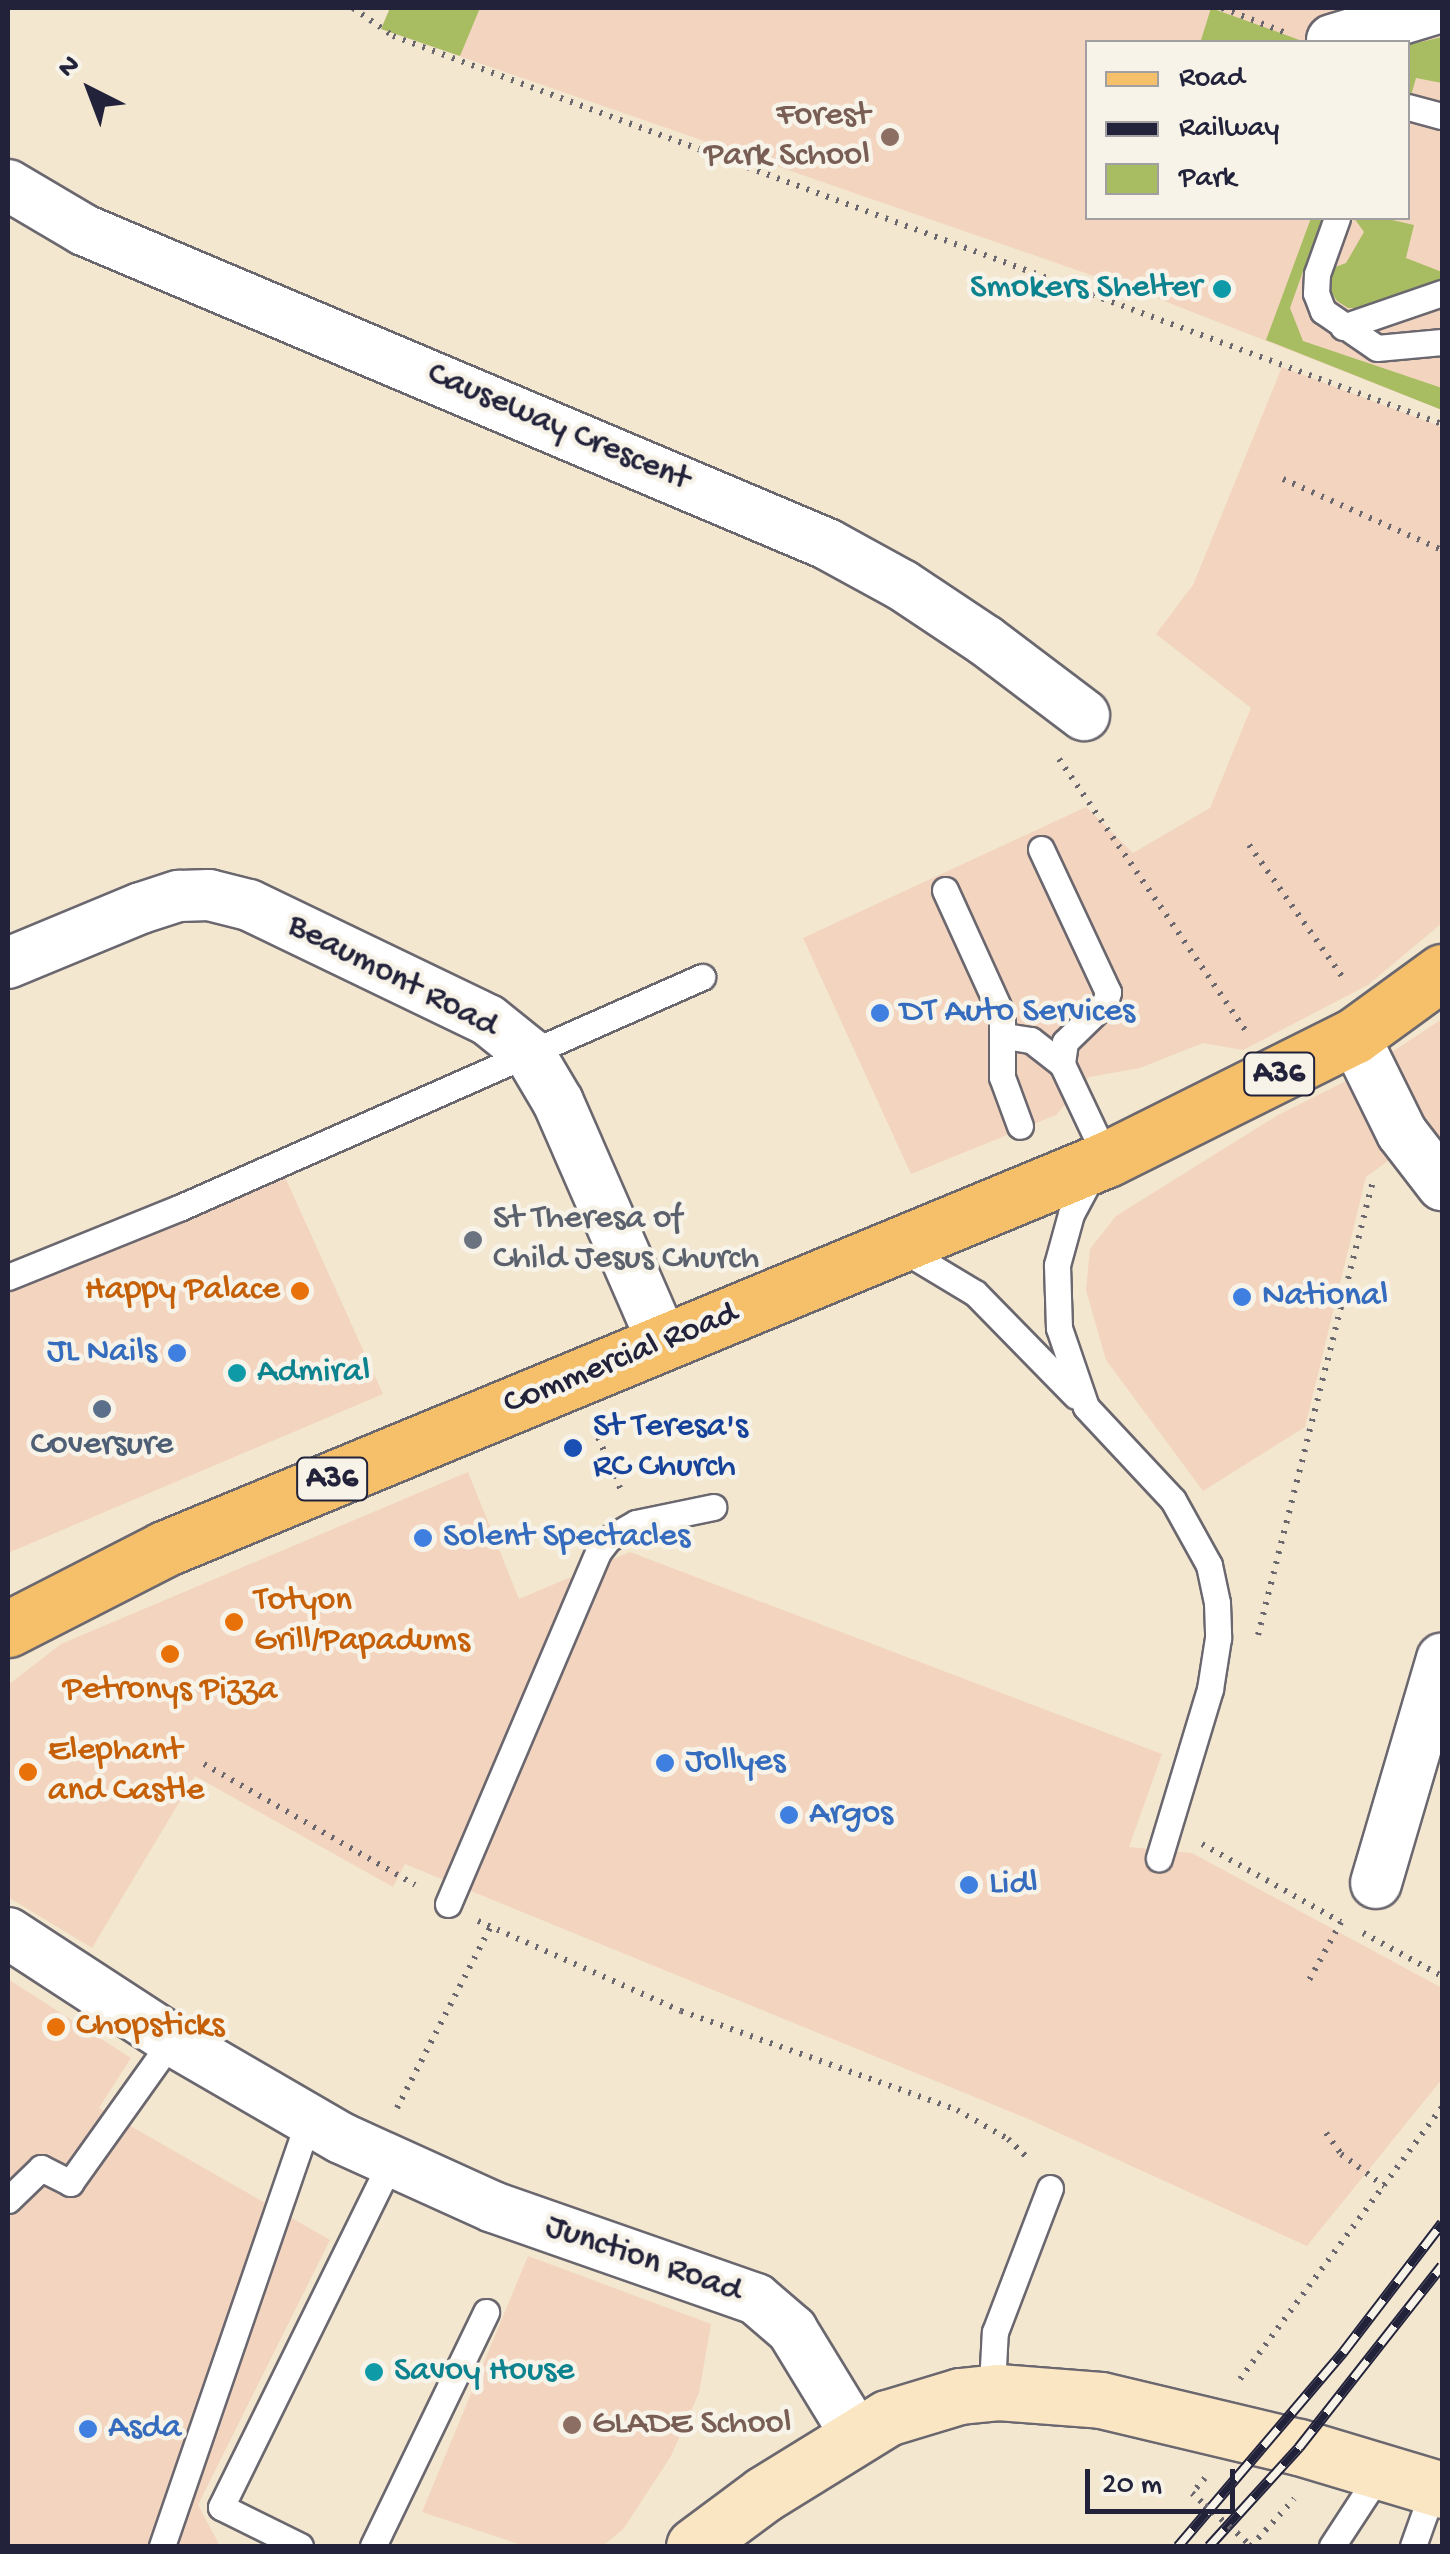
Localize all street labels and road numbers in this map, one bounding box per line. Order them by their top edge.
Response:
street label: Causeway Crescent [420,354,696,502]
street label: Beaumont Road [280,906,504,1048]
road number: A36 [1242,1047,1316,1101]
street label: Commercial Road [498,1294,744,1426]
road number: A36 [294,1452,370,1506]
street label: Junction Road [539,2207,747,2313]

